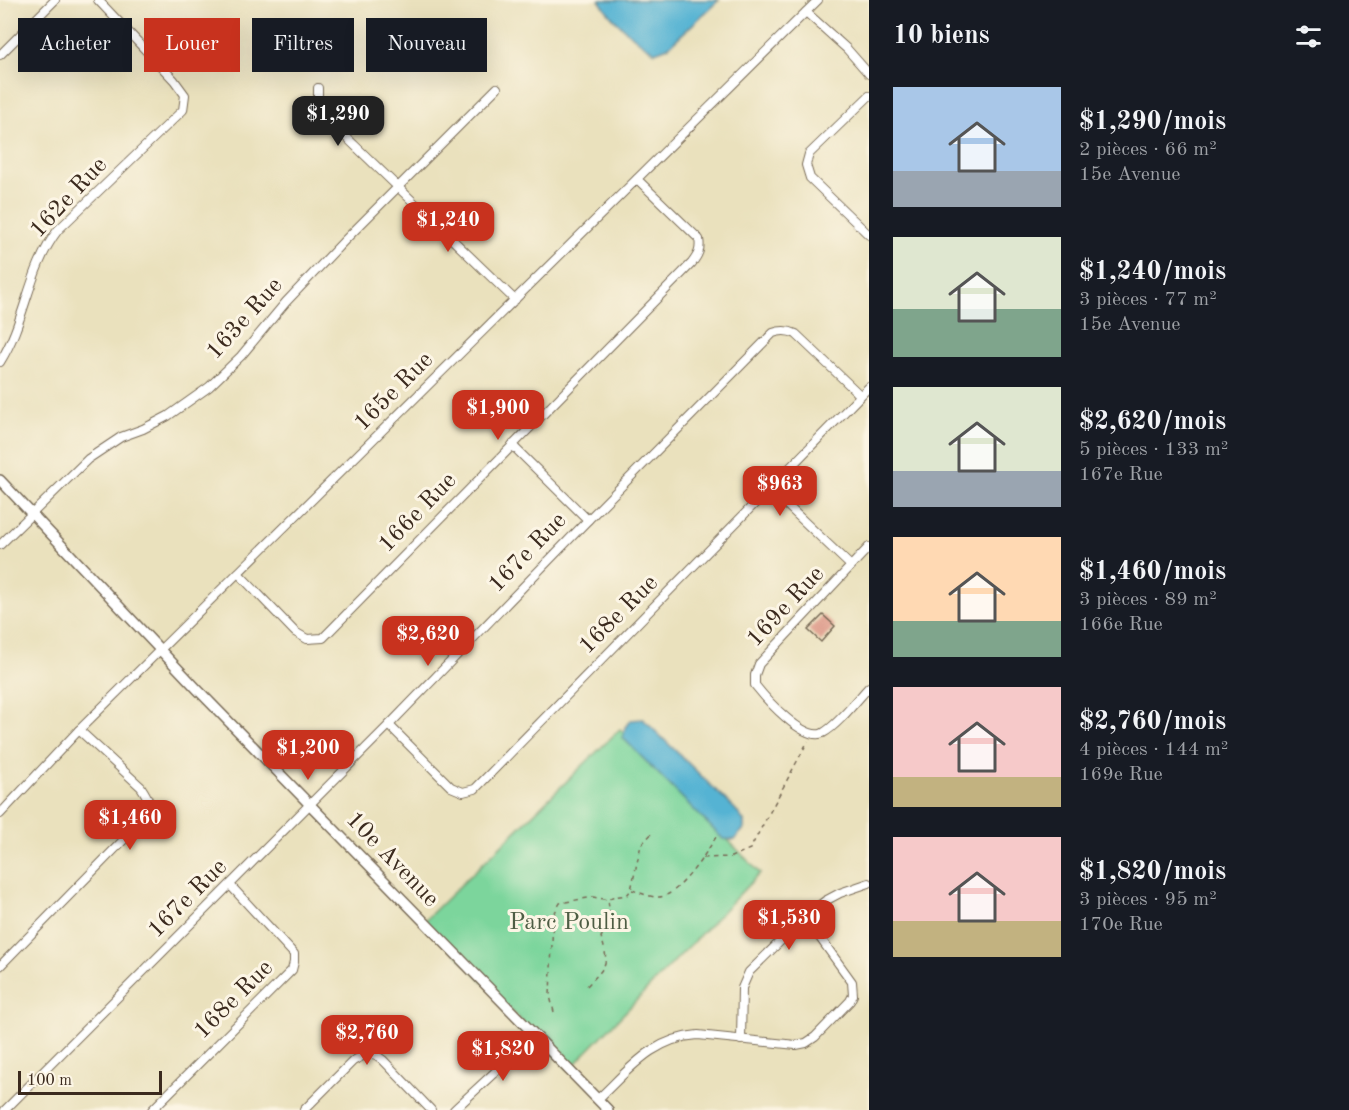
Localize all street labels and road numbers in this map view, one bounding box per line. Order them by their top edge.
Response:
street label: 162e Rue [26,153,112,243]
street label: 163e Rue [202,274,288,364]
street label: 165e Rue [350,348,438,436]
street label: 166e Rue [374,468,462,558]
street label: 167e Rue [484,508,572,598]
street label: 169e Rue [743,562,829,652]
street label: 168e Rue [575,571,663,659]
street label: 10e Avenue [341,808,443,912]
street label: 167e Rue [144,855,232,943]
street label: 168e Rue [190,956,278,1044]

